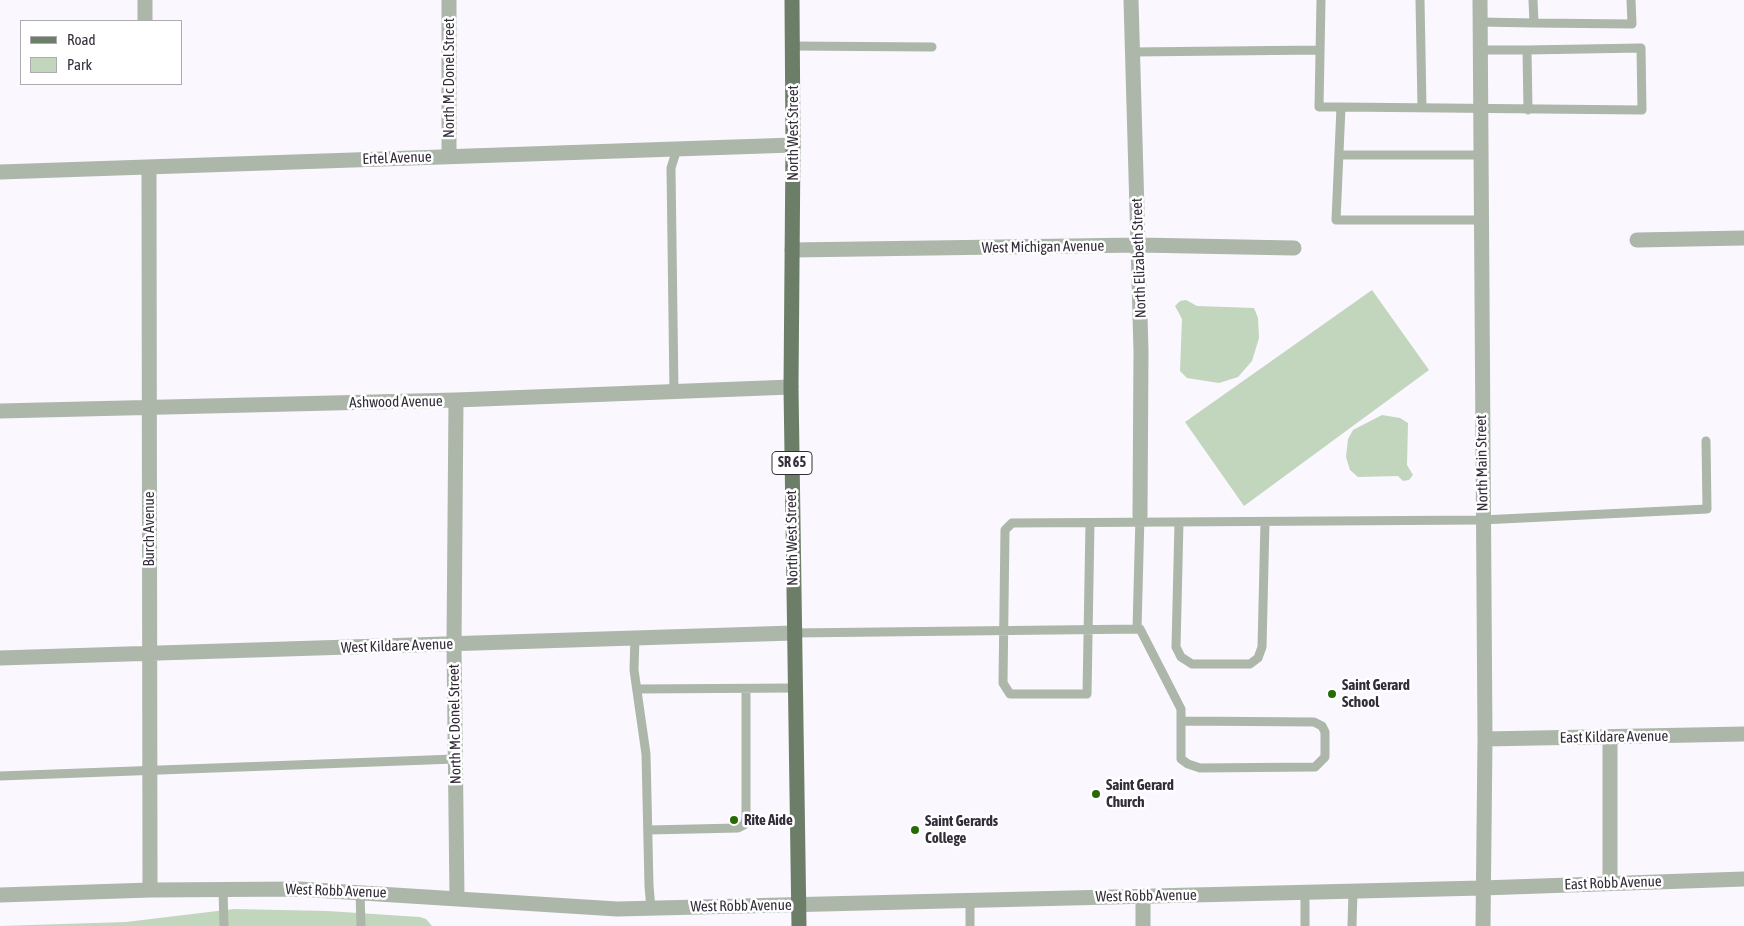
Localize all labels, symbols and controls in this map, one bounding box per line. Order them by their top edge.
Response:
street label: North Mc Donel Street [440,18,458,138]
legend [20,20,182,85]
text: Road [67,31,96,48]
text: Park [67,56,92,73]
street label: North West Street [784,85,802,181]
street label: Ertel Avenue [362,148,432,168]
street label: North Elizabeth Street [1128,197,1150,319]
street label: West Michigan Avenue [982,237,1104,257]
street label: Ashwood Avenue [349,392,443,412]
street label: North Main Street [1472,415,1492,511]
road number: SR 65 [772,452,812,474]
street label: North West Street [782,490,802,586]
street label: Burch Avenue [140,491,158,567]
street label: West Kildare Avenue [341,635,453,657]
street label: North Mc Donel Street [445,664,465,784]
place label: Saint Gerard School [1342,676,1410,711]
marker: Saint Gerard School [1326,688,1338,700]
street label: East Kildare Avenue [1560,727,1668,747]
place label: Saint Gerard Church [1106,776,1174,811]
marker: Saint Gerard Church [1090,788,1102,800]
place label: Rite Aide [744,811,793,829]
place label: Saint Gerards College [925,812,998,847]
marker: Rite Aide [728,814,740,826]
marker: Saint Gerards College [909,824,921,836]
street label: East Robb Avenue [1564,872,1662,894]
street label: West Robb Avenue [285,880,387,902]
street label: West Robb Avenue [1095,886,1197,906]
street label: West Robb Avenue [690,896,792,916]

